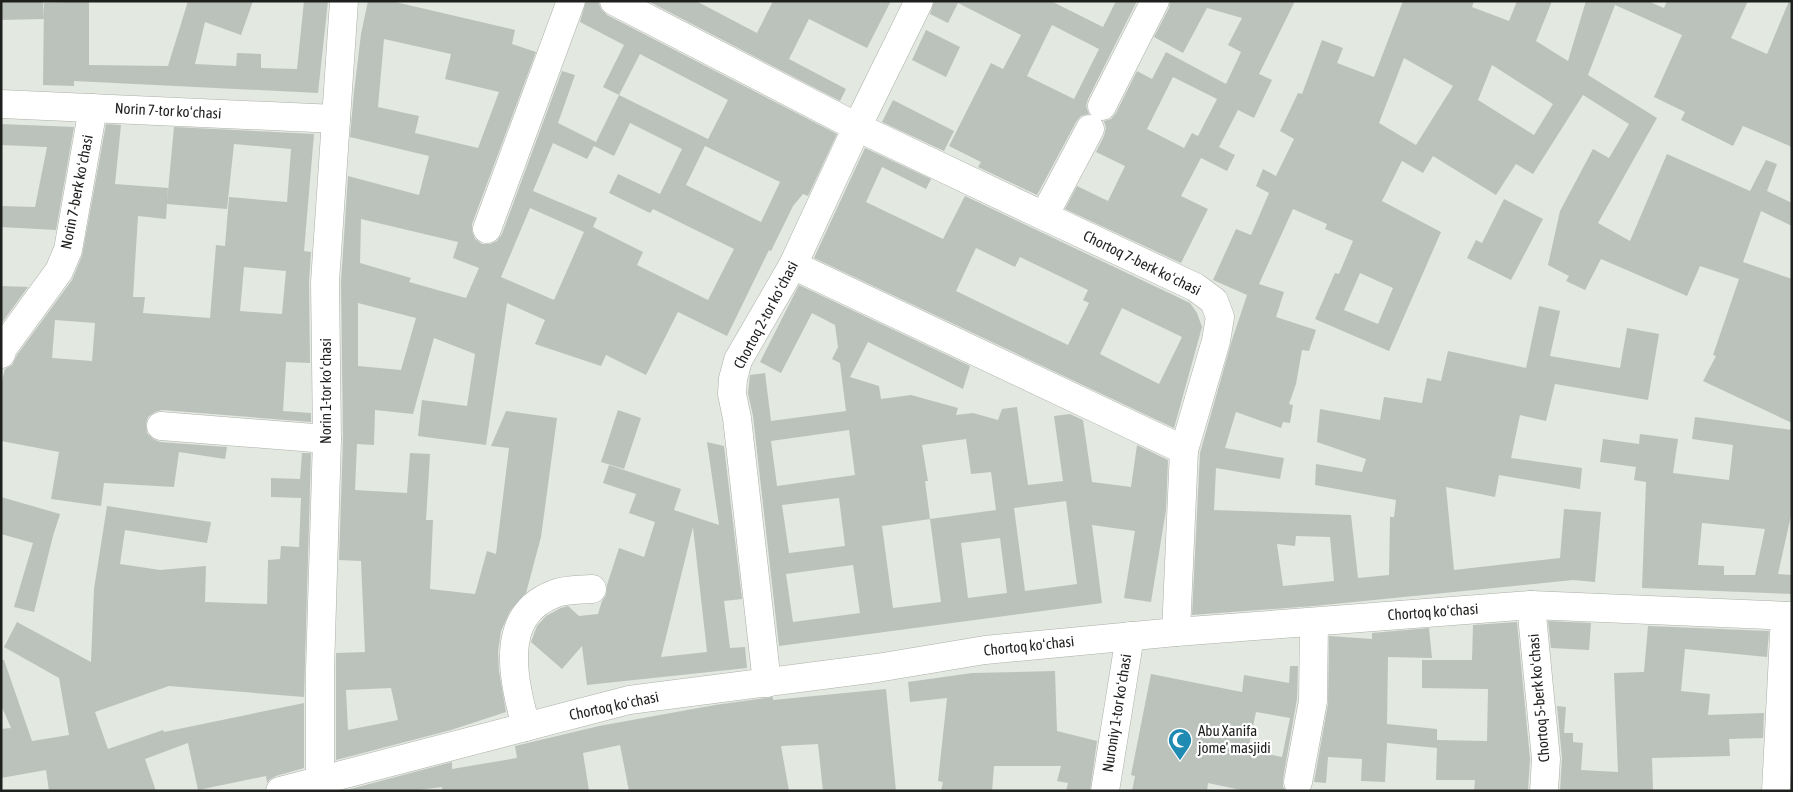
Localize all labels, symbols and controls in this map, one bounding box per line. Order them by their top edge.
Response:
street label: Norin 7-tor koʻchasi [114,99,222,122]
street label: Norin 7-berk koʻchasi [57,133,96,251]
street label: Chortoq 7-berk koʻchasi [1081,227,1204,298]
street label: Chortoq 2-tor koʻchasi [730,258,801,371]
street label: Norin 1-tor koʻchasi [317,338,334,444]
street label: Chortoq koʻchasi [1387,600,1479,623]
street label: Chortoq koʻchasi [983,632,1075,659]
street label: Chortoq 5-berk koʻchasi [1524,633,1553,763]
street label: Nuroniy 1-tor koʻchasi [1099,653,1134,773]
street label: Chortoq koʻchasi [568,688,660,723]
place label: Abu Xanifa jome' masjidi [1197,722,1271,756]
mosque icon: Abu Xanifa jome' masjidi [1167,727,1193,761]

